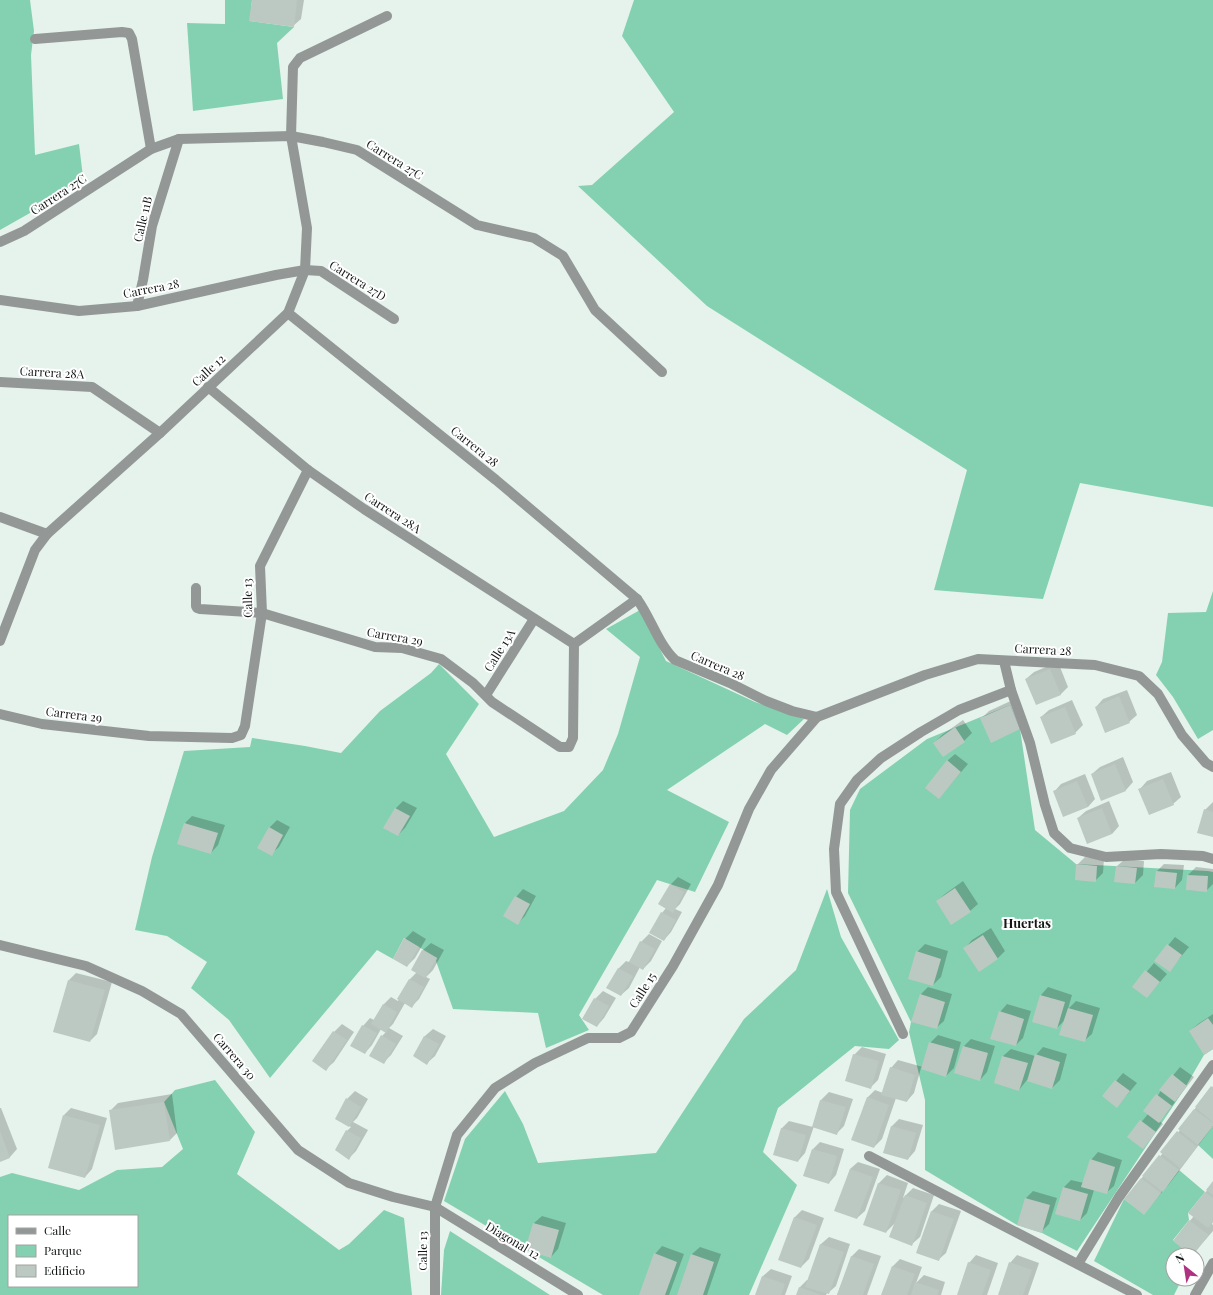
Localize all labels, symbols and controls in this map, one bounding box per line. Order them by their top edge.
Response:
street label: Carrera 27C [364,135,426,183]
street label: Carrera 27C [27,170,89,218]
street label: Calle 11B [129,195,155,243]
street label: Carrera 27D [327,256,390,304]
street label: Carrera 28 [122,275,180,301]
street label: Calle 12 [188,350,228,390]
street label: Carrera 28A [19,362,85,382]
street label: Carrera 28 [448,422,502,470]
street label: Carrera 28A [362,488,425,537]
street label: Calle 13 [239,578,255,618]
street label: Carrera 29 [366,623,424,649]
street label: Calle 13A [480,625,519,674]
street label: Carrera 28 [1014,640,1072,658]
street label: Carrera 28 [689,647,747,683]
street label: Carrera 29 [45,703,103,725]
district label: Huertas [1003,914,1051,931]
street label: Calle 15 [625,969,659,1011]
street label: Carrera 30 [210,1029,260,1083]
legend [8,1215,138,1287]
street label: Diagonal 12 [483,1218,543,1263]
text: Calle [44,1222,71,1238]
street label: Calle 13 [414,1231,430,1271]
text: Parque [44,1242,82,1258]
north arrow [1165,1247,1205,1287]
text: N [1173,1249,1187,1266]
text: Edificio [44,1262,86,1278]

